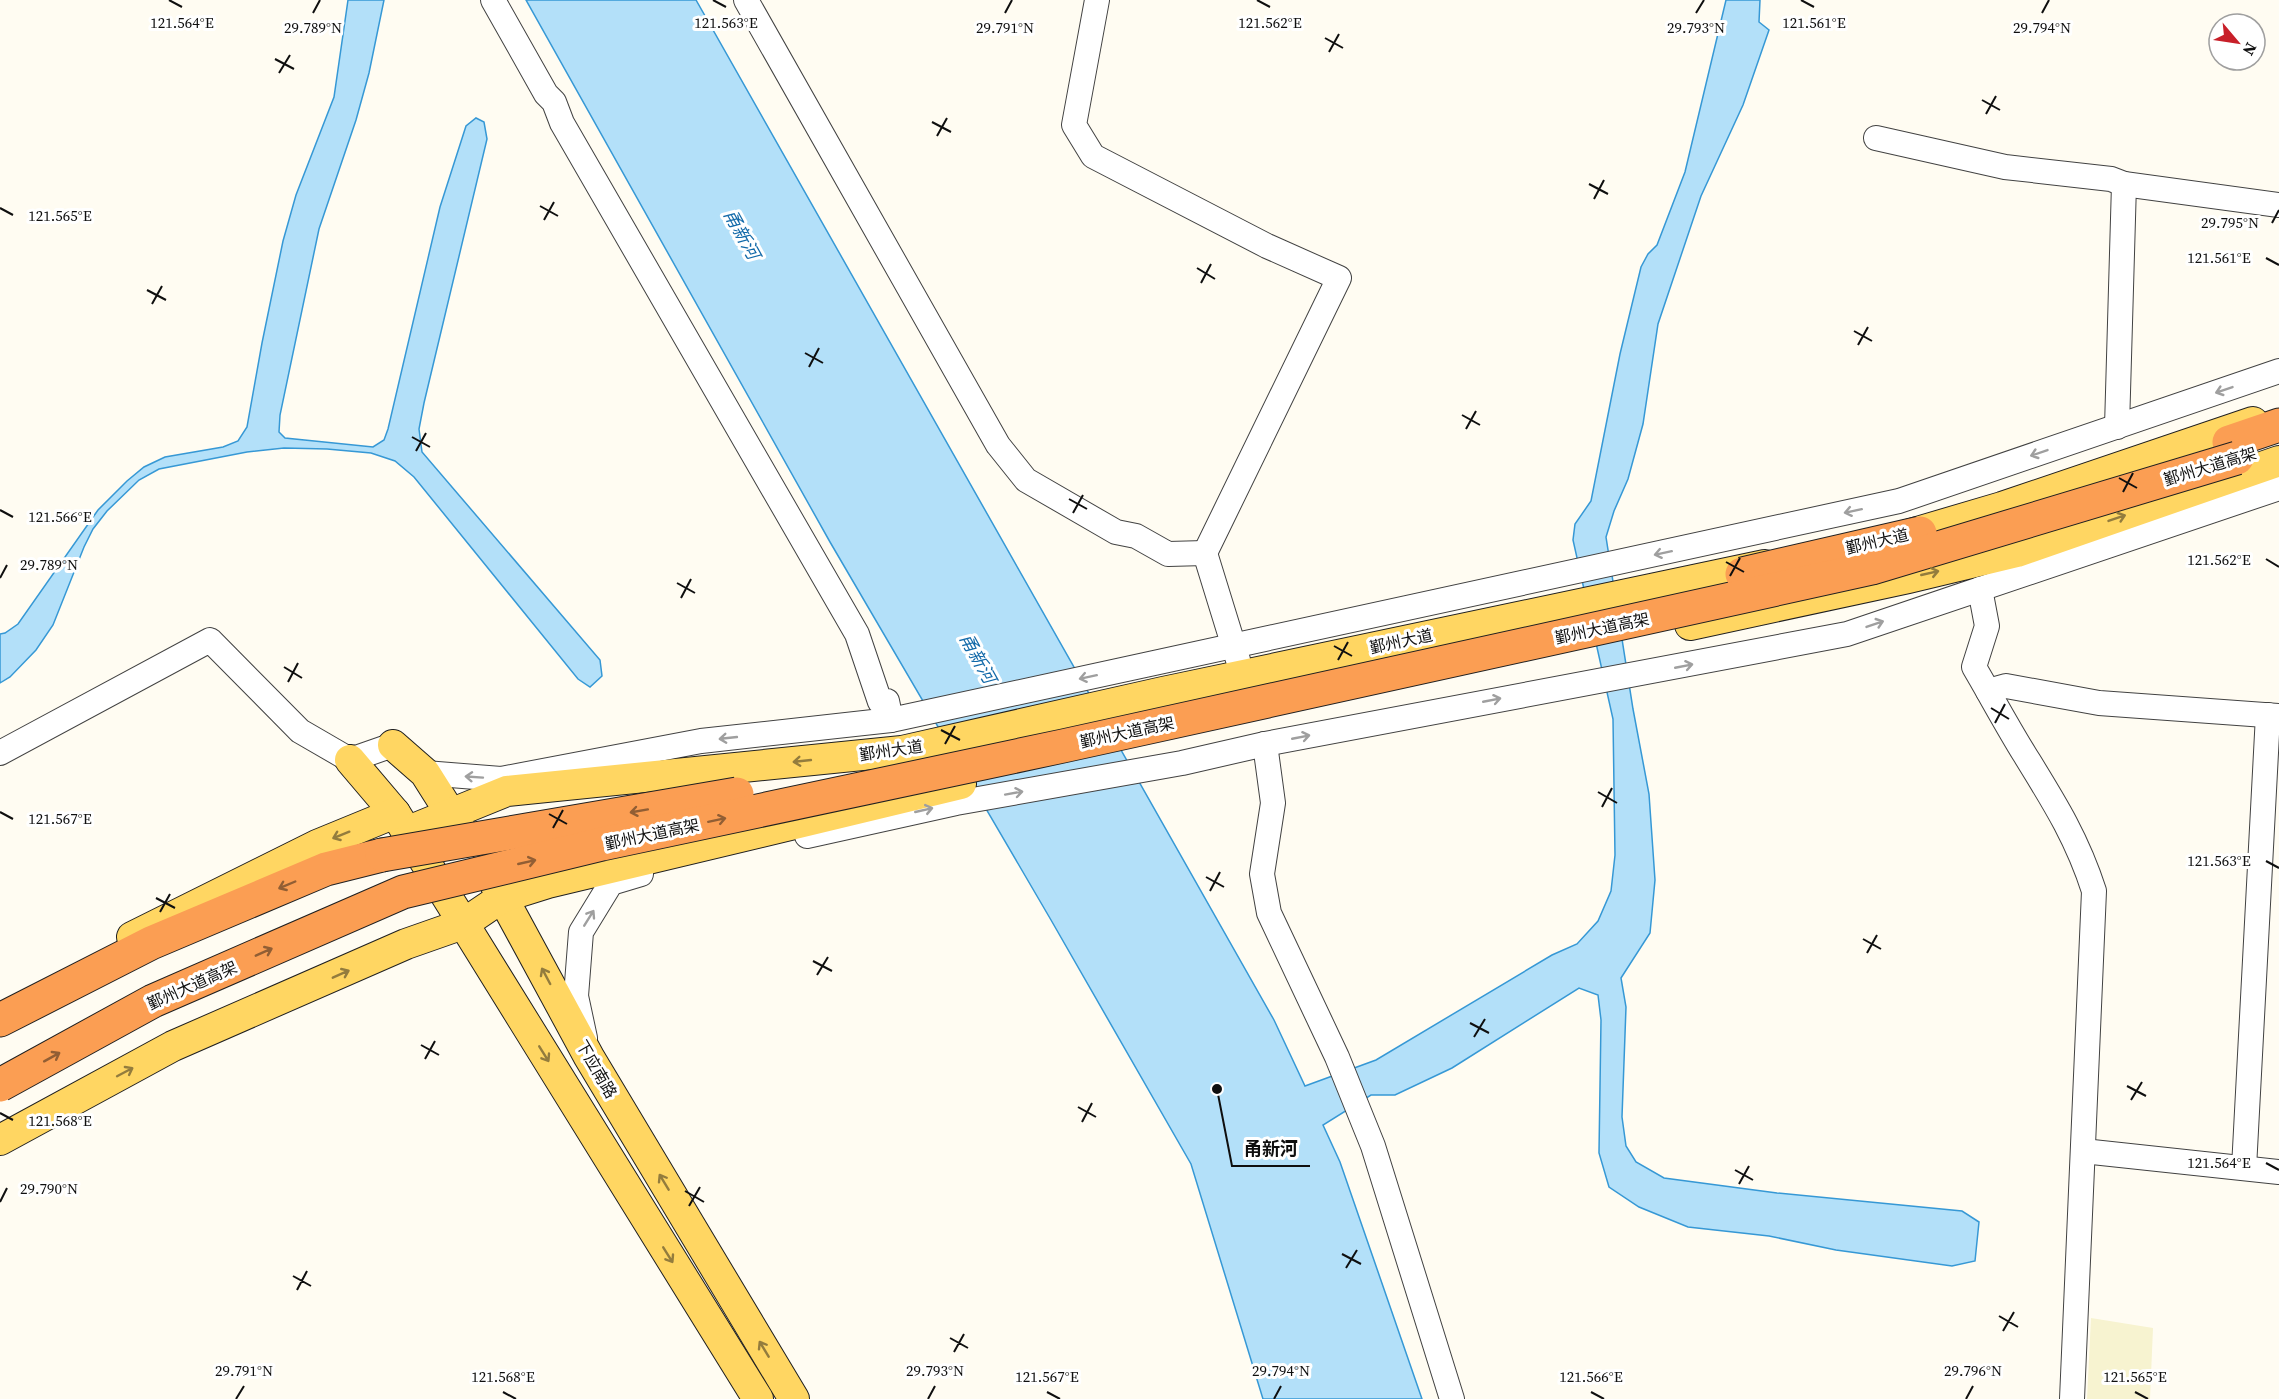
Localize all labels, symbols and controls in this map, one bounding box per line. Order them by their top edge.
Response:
text: 121.564°E [150,12,214,33]
text: 121.563°E [694,12,758,33]
text: 121.562°E [1238,12,1302,33]
text: 121.561°E [1782,12,1846,33]
north arrow [2207,12,2267,72]
text: 29.789°N [284,17,342,38]
text: 29.791°N [976,17,1034,38]
text: 29.793°N [1667,17,1725,38]
text: 29.794°N [2013,17,2071,38]
text: N [2238,39,2263,60]
water label: 甬新河 [718,204,767,266]
text: 121.565°E [28,205,92,226]
text: 29.795°N [2201,212,2259,233]
text: 121.561°E [2187,247,2251,268]
one-way arrow [2215,386,2234,397]
street label: 鄞州大道高架 [2161,441,2259,491]
one-way arrow [2030,449,2049,460]
text: 121.566°E [28,506,92,527]
one-way arrow [1844,506,1863,517]
one-way arrow [2107,511,2126,522]
street label: 鄞州大道 [1843,523,1911,559]
one-way arrow [1653,547,1672,559]
text: 121.562°E [2187,549,2251,570]
text: 29.789°N [20,554,78,575]
one-way arrow [1920,567,1939,578]
street label: 鄞州大道高架 [1553,607,1651,649]
one-way arrow [1865,618,1883,629]
street label: 鄞州大道 [1367,624,1435,658]
water label: 甬新河 [954,628,1003,690]
one-way arrow [1674,660,1693,671]
one-way arrow [1078,672,1097,684]
one-way arrow [1482,694,1502,705]
street label: 鄞州大道高架 [1078,711,1176,753]
one-way arrow [1290,731,1310,742]
one-way arrow [719,733,738,744]
street label: 鄞州大道 [858,735,924,765]
one-way arrow [792,756,812,767]
one-way arrow [464,771,484,782]
one-way arrow [1004,787,1023,798]
one-way arrow [914,804,933,815]
one-way arrow [630,805,650,816]
text: 121.567°E [28,808,92,829]
street label: 鄞州大道高架 [603,813,701,855]
one-way arrow [707,814,726,825]
one-way arrow [332,830,350,841]
text: 121.563°E [2187,850,2251,871]
one-way arrow [517,856,536,868]
one-way arrow [278,880,296,891]
one-way arrow [583,910,595,927]
one-way arrow [254,946,272,958]
street label: 鄞州大道高架 [144,955,240,1015]
one-way arrow [331,968,349,979]
one-way arrow [540,968,551,986]
street label: 下应南路 [571,1036,623,1102]
one-way arrow [538,1045,550,1062]
one-way arrow [42,1051,60,1062]
one-way arrow [116,1066,134,1077]
text: 121.568°E [28,1110,92,1131]
callout: 甬新河 [1232,1130,1310,1166]
text: 甬新河 [1244,1136,1298,1161]
text: 121.564°E [2187,1152,2251,1173]
one-way arrow [657,1174,669,1191]
text: 29.790°N [20,1178,78,1199]
one-way arrow [663,1246,675,1263]
one-way arrow [758,1341,770,1358]
text: 29.791°N [215,1360,273,1381]
text: 29.793°N [906,1360,964,1381]
text: 29.794°N [1252,1360,1310,1381]
text: 29.796°N [1944,1360,2002,1381]
text: 121.568°E [471,1366,535,1387]
text: 121.567°E [1015,1366,1079,1387]
text: 121.566°E [1559,1366,1623,1387]
text: 121.565°E [2103,1366,2167,1387]

